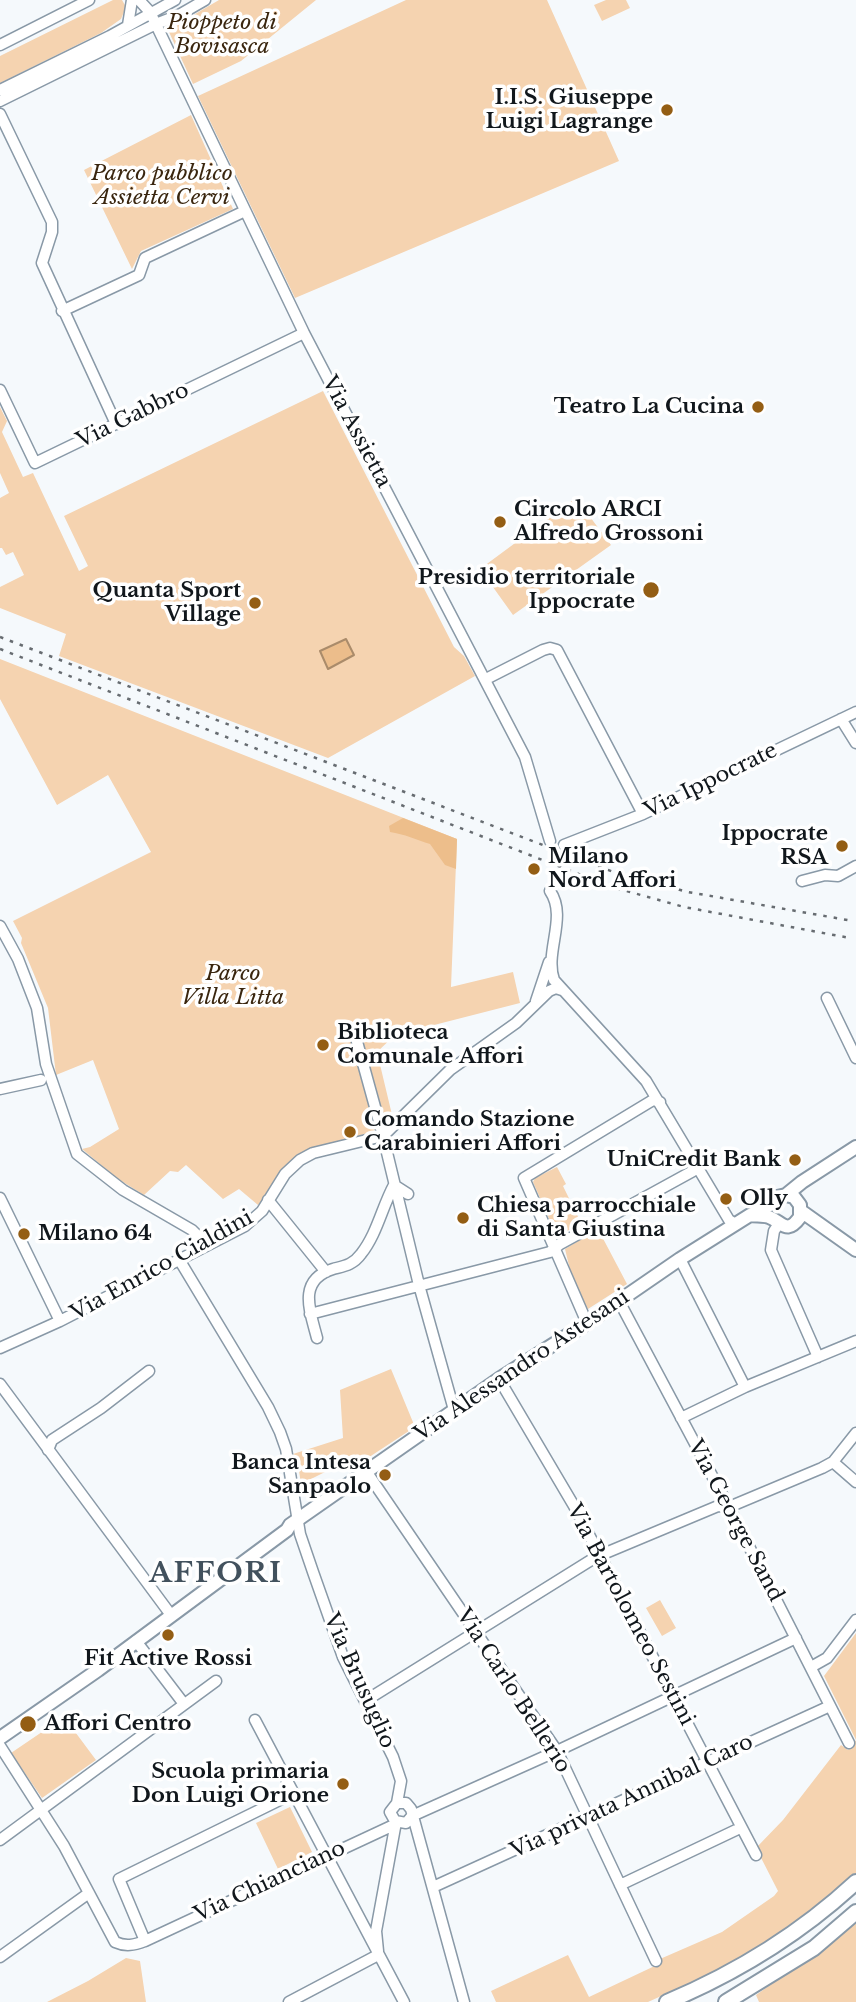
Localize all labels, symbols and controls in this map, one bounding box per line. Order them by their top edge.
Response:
park label: Pioppeto di Bovisasca [167,10,277,60]
place label: I.I.S. Giuseppe Luigi Lagrange [485,85,653,135]
marker: I.I.S. Giuseppe Luigi Lagrange [659,102,675,118]
park label: Parco pubblico Assietta Cervi [91,161,233,211]
street label: Via Assietta [316,372,396,492]
street label: Via Gabbro [73,378,193,454]
place label: Teatro La Cucina [554,394,744,420]
marker: Teatro La Cucina [750,399,766,415]
place label: Circolo ARCI Alfredo Grossoni [514,497,703,547]
marker: Circolo ARCI Alfredo Grossoni [492,514,508,530]
place label: Presidio territoriale Ippocrate [418,565,635,615]
place label: Quanta Sport Village [92,578,241,628]
marker: Presidio territoriale Ippocrate [641,580,661,600]
marker: Quanta Sport Village [247,595,263,611]
street label: Via Ippocrate [640,738,782,824]
place label: Ippocrate RSA [722,821,828,871]
marker: Ippocrate RSA [834,838,850,854]
place label: Milano Nord Affori [548,844,676,894]
marker: Milano Nord Affori [526,861,542,877]
park label: Parco Villa Litta [182,961,284,1011]
place label: Biblioteca Comunale Affori [337,1020,524,1070]
marker: Biblioteca Comunale Affori [315,1037,331,1053]
place label: Comando Stazione Carabinieri Affori [364,1107,575,1157]
marker: Comando Stazione Carabinieri Affori [342,1124,358,1140]
place label: UniCredit Bank [607,1147,781,1173]
marker: UniCredit Bank [787,1152,803,1168]
place label: Olly [740,1186,788,1212]
marker: Olly [718,1191,734,1207]
place label: Chiesa parrocchiale di Santa Giustina [477,1193,696,1243]
street label: Via Enrico Cialdini [66,1205,258,1327]
marker: Chiesa parrocchiale di Santa Giustina [455,1210,471,1226]
place label: Milano 64 [38,1221,152,1247]
marker: Milano 64 [16,1226,32,1242]
street label: Via Alessandro Astesani [410,1285,634,1447]
street label: Via George Sand [682,1436,788,1606]
place label: Banca Intesa Sanpaolo [231,1450,371,1500]
marker: Banca Intesa Sanpaolo [377,1467,393,1483]
street label: Via Bartolomeo Sestini [561,1500,699,1730]
district label: AFFORI [150,1557,282,1591]
street label: Via Carlo Bellerio [450,1604,576,1778]
street label: Via Brusuglio [318,1610,400,1752]
marker: Fit Active Rossi [160,1627,176,1643]
place label: Fit Active Rossi [84,1646,252,1672]
place label: Affori Centro [44,1711,191,1737]
marker: Affori Centro [18,1714,38,1734]
street label: Via privata Annibal Caro [507,1730,757,1864]
place label: Scuola primaria Don Luigi Orione [132,1759,329,1809]
marker: Scuola primaria Don Luigi Orione [335,1776,351,1792]
street label: Via Chianciano [190,1836,350,1928]

